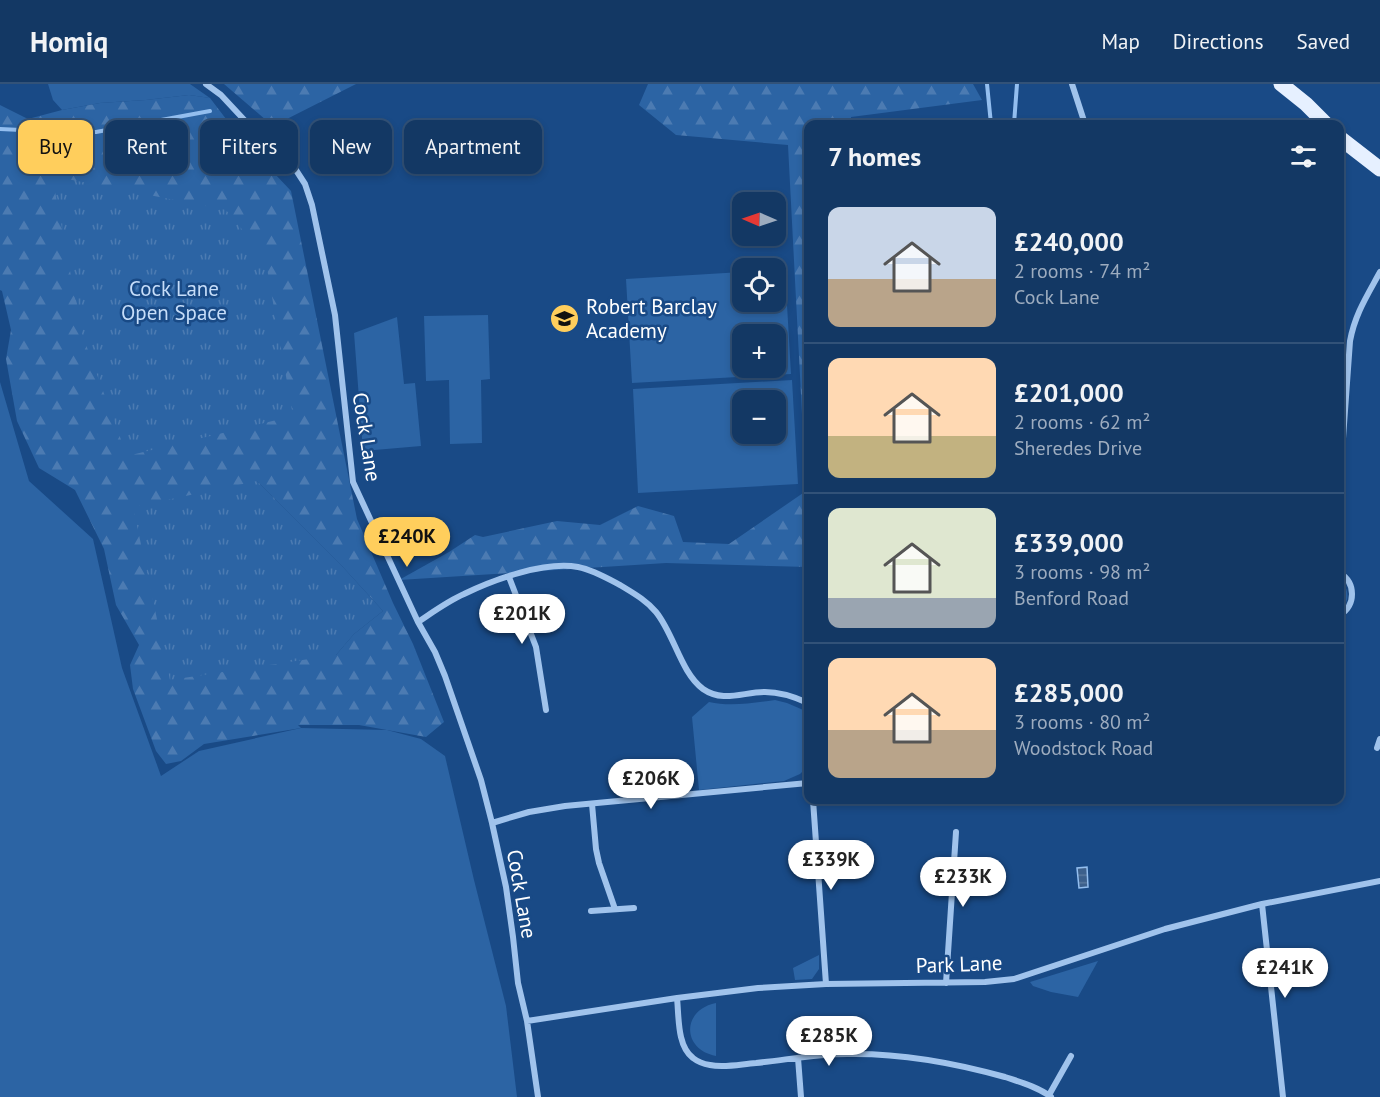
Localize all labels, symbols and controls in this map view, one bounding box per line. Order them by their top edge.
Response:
text: Homiq [30,23,108,60]
text: Map [1101,28,1140,55]
text: Directions [1173,28,1264,55]
text: Saved [1297,28,1350,55]
chip: Buy [18,120,93,174]
chip: Rent [105,120,188,174]
chip: Filters [200,120,298,174]
chip: New [310,120,392,174]
chip: Apartment [404,120,542,174]
text: 7 homes [828,140,921,173]
icon: filters [1287,140,1320,173]
north arrow [732,192,786,246]
map controls [732,192,786,444]
text: £240,000 [1014,225,1124,258]
icon: home [876,231,948,303]
button: locate [732,258,786,312]
text: 2 rooms · 74 m² [1014,258,1150,284]
park label: Cock Lane Open Space [121,275,227,326]
text: Cock Lane [1014,284,1100,310]
place label: Robert Barclay Academy [586,293,717,344]
school or university icon: Robert Barclay Academy [549,302,581,334]
button: + [732,324,786,378]
text: £201,000 [1014,376,1124,409]
icon: home [876,382,948,454]
street label: Cock Lane [347,390,387,484]
button: − [732,390,786,444]
text: 2 rooms · 62 m² [1014,409,1150,435]
text: Sheredes Drive [1014,435,1142,461]
pin: £240K [365,517,449,568]
text: £240K [378,523,436,549]
text: £339,000 [1014,526,1124,559]
icon: home [876,532,948,604]
text: 3 rooms · 98 m² [1014,559,1150,585]
text: Benford Road [1014,585,1129,611]
pin: £201K [480,594,564,645]
text: £201K [493,600,551,626]
text: £285,000 [1014,676,1124,709]
icon: home [876,682,948,754]
text: 3 rooms · 80 m² [1014,709,1150,735]
text: Woodstock Road [1014,735,1153,761]
pin: £206K [609,759,693,810]
text: £206K [622,765,680,791]
pin: £339K [789,840,873,891]
text: £339K [802,846,860,872]
street label: Cock Lane [501,847,543,941]
pin: £233K [921,857,1005,908]
text: £233K [934,863,992,889]
pin: £241K [1243,948,1327,999]
street label: Park Lane [915,949,1003,979]
text: £241K [1256,954,1314,980]
pin: £285K [787,1016,871,1067]
text: £285K [800,1022,858,1048]

